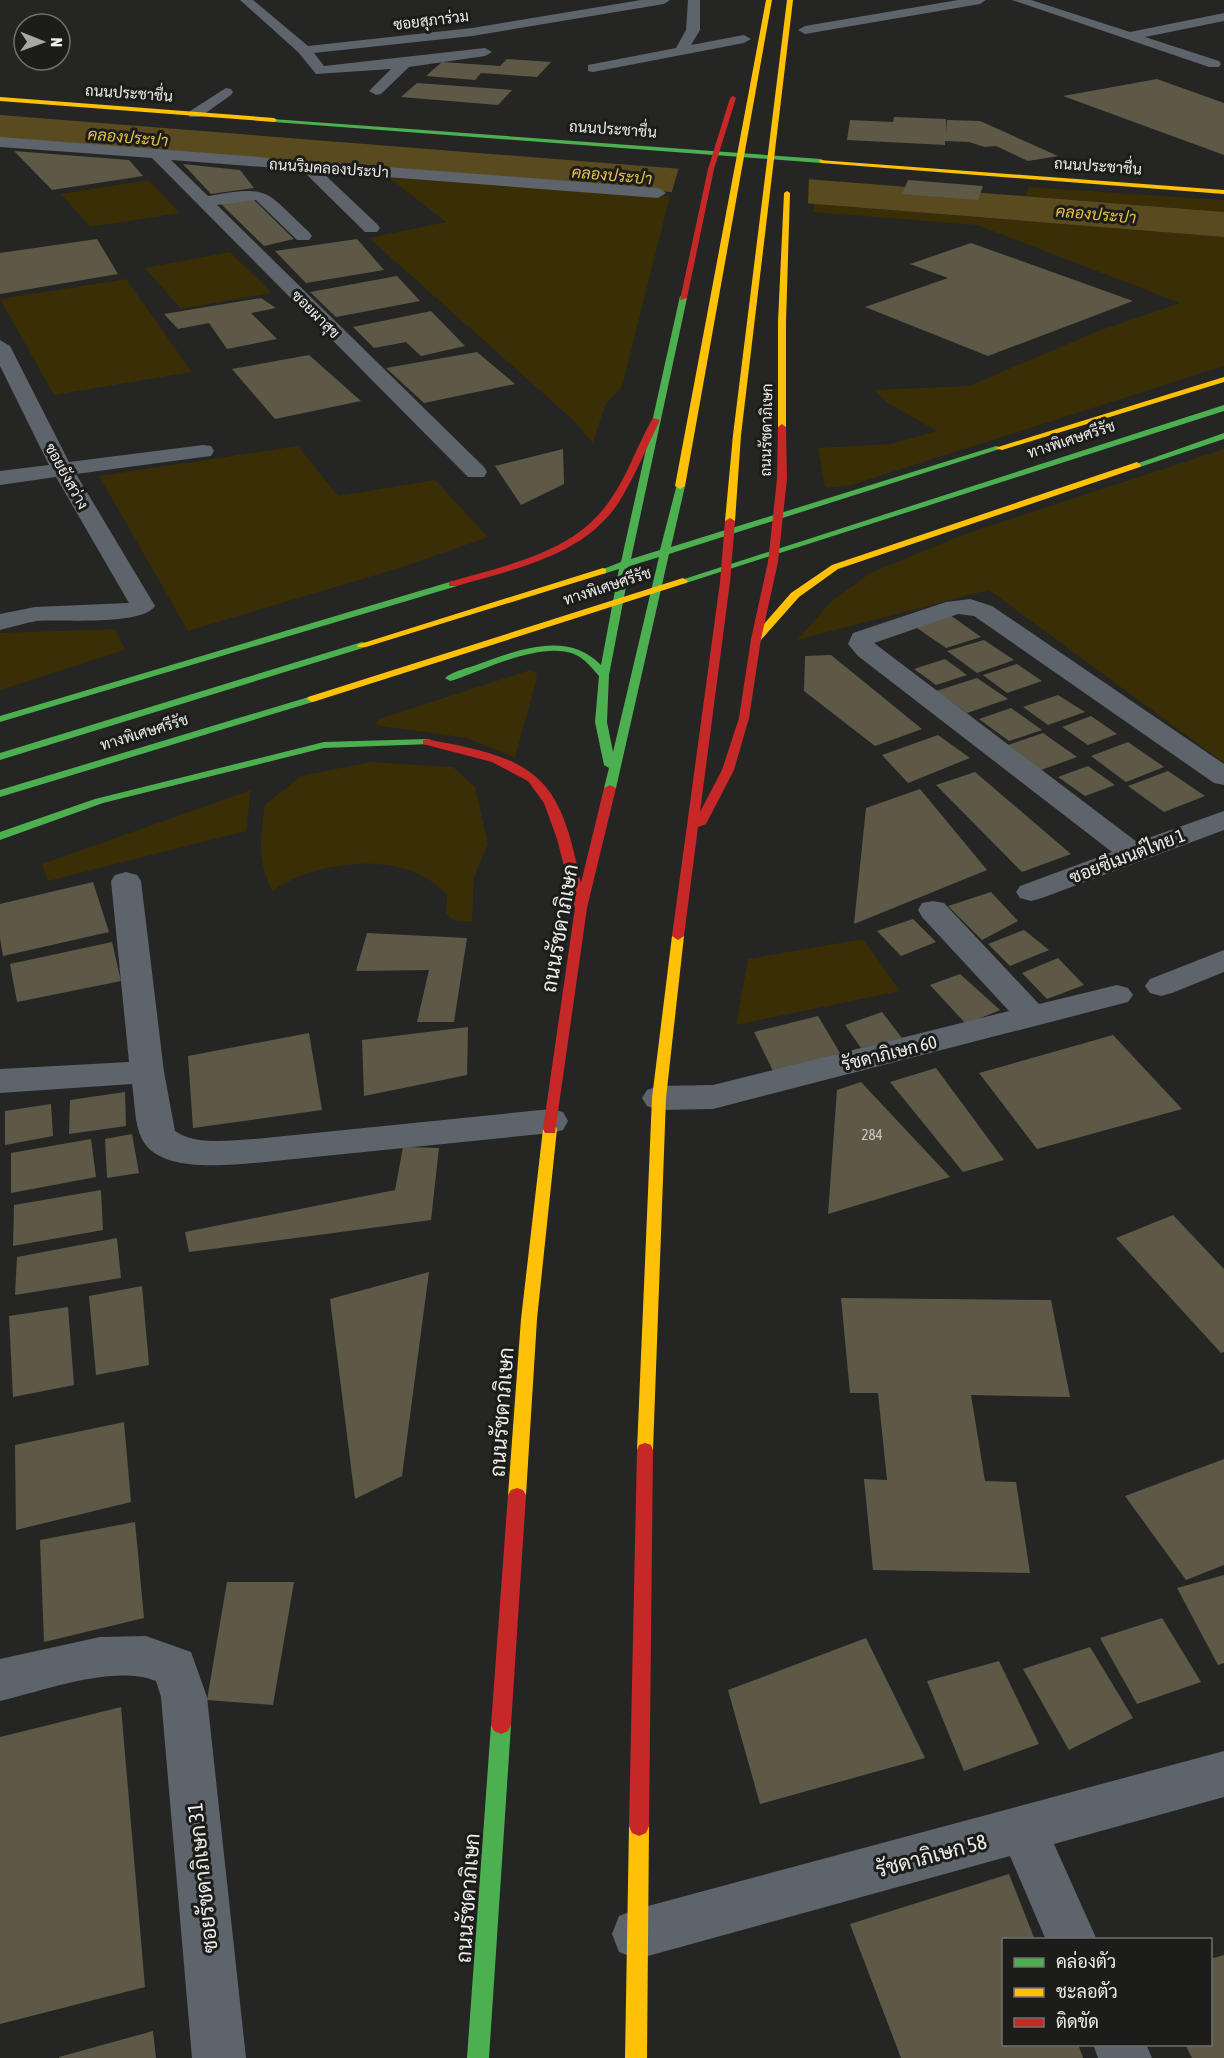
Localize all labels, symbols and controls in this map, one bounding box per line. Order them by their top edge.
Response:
street label: ซอยสุภาร่วม [392,6,470,36]
north arrow [12,12,72,72]
text: N [48,37,66,47]
street label: ถนนประชาชื่น [85,75,174,105]
street label: ถนนประชาชื่น [569,111,658,141]
water label: คลองประปา [87,125,169,149]
street label: ถนนประชาชื่น [1054,148,1143,178]
street label: ถนนริมคลองประปา [269,155,389,181]
water label: คลองประปา [571,163,653,187]
water label: คลองประปา [1055,202,1137,226]
street label: ซอยผาสุข [286,286,344,344]
street label: ถนนรัชดาภิเษก [757,383,775,477]
street label: ทางพิเศษศรีรัช [1025,416,1117,461]
street label: ซอยยังสว่าง [42,440,93,512]
street label: ทางพิเศษศรีรัช [561,563,653,608]
street label: ทางพิเศษศรีรัช [98,710,190,753]
street label: ซอยซีเมนต์ไทย 1 [1066,822,1188,888]
street label: ถนนรัชดาภิเษก [536,862,582,994]
street label: รัชดาภิเษก 60 [839,1031,939,1075]
house number: 284 [861,1126,883,1143]
street label: ถนนรัชดาภิเษก [484,1346,518,1478]
street label: ซอยรัชดาภิเษก 31 [182,1802,222,1954]
street label: รัชดาภิเษก 58 [873,1829,989,1881]
street label: ถนนรัชดาภิเษก [450,1832,484,1964]
legend [1002,1938,1212,2046]
text: คล่องตัว [1056,1950,1116,1972]
text: ชะลอตัว [1056,1981,1118,2002]
text: ติดขัด [1056,2011,1099,2032]

